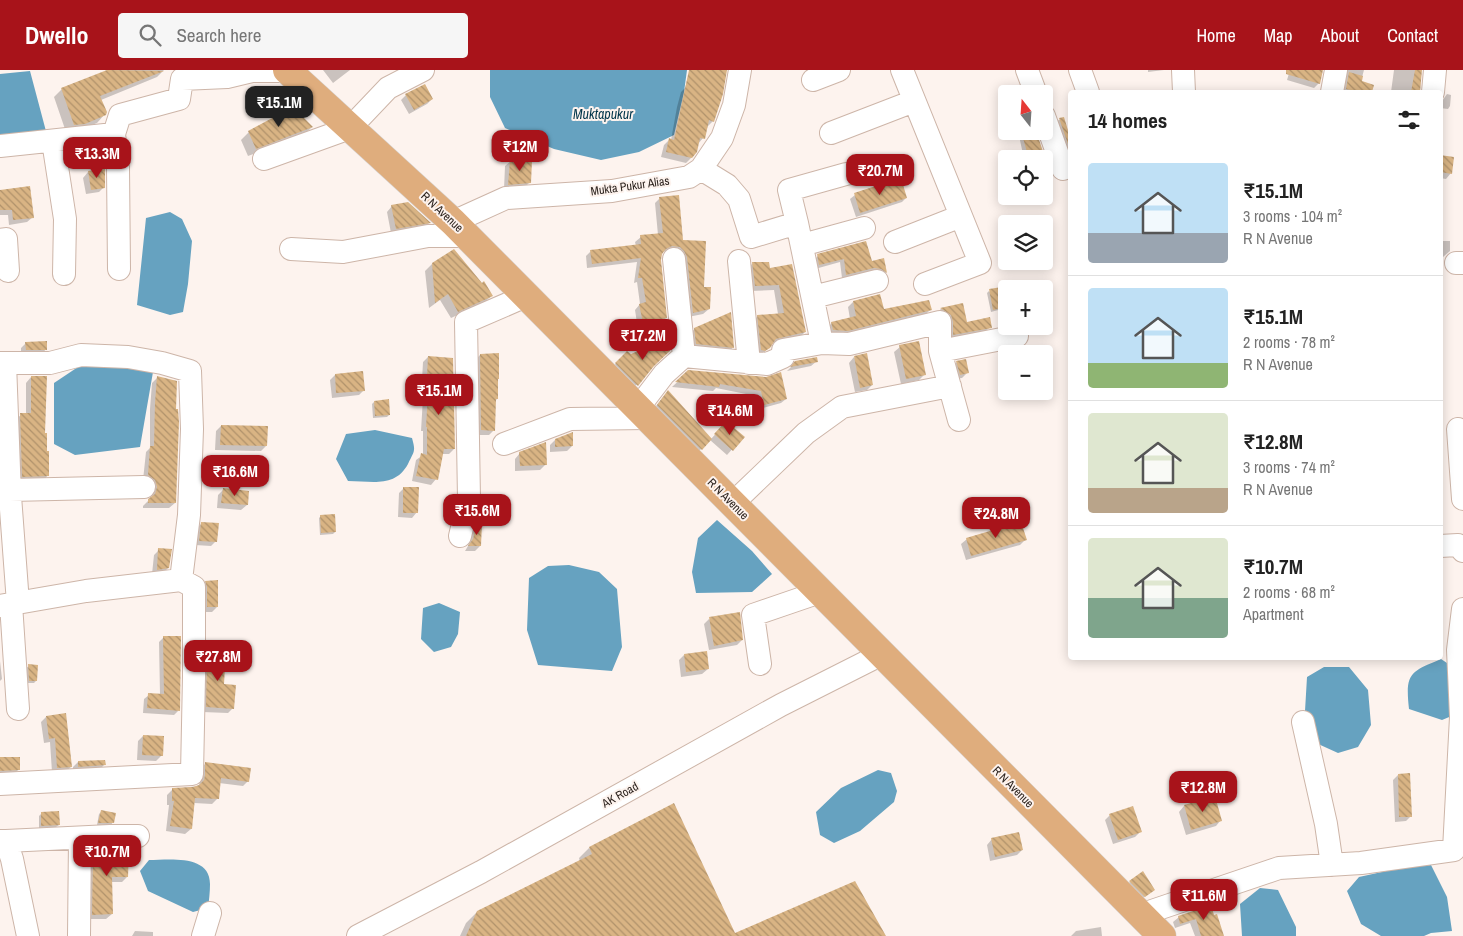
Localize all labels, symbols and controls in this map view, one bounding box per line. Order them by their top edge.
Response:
search box [118,13,468,58]
text: Dwello [25,19,88,51]
icon: search [136,21,164,49]
text: Search here [176,22,261,48]
text: Home [1196,23,1236,48]
text: Map [1264,23,1293,48]
text: About [1321,23,1359,48]
text: Contact [1387,23,1438,48]
pin: ₹15.1M [238,85,320,128]
north arrow [998,85,1052,140]
map controls [998,85,1053,400]
text: ₹15.1M [256,91,302,113]
water label: Muktapukur [573,105,634,123]
text: 14 homes [1088,106,1167,135]
icon: filters [1395,106,1423,134]
pin: ₹12M [490,129,550,172]
text: ₹12M [503,135,537,157]
pin: ₹13.3M [56,136,138,179]
text: ₹13.3M [74,142,120,164]
button: locate [998,150,1053,205]
pin: ₹20.7M [839,154,921,196]
text: ₹20.7M [857,159,903,181]
street label: Mukta Pukur Alias [590,173,670,199]
text: ₹15.1M [1243,176,1303,205]
icon: home [1128,183,1188,243]
street label: R N Avenue [417,188,467,236]
text: 3 rooms · 104 m² [1243,205,1342,227]
button: layers [998,215,1053,270]
text: R N Avenue [1243,227,1313,249]
button: + [998,280,1053,335]
text: ₹15.1M [1243,302,1303,331]
icon: home [1128,308,1188,368]
pin: ₹17.2M [602,318,684,361]
text: ₹17.2M [620,324,666,346]
text: 2 rooms · 78 m² [1243,331,1335,353]
button: − [998,345,1053,400]
text: R N Avenue [1243,353,1313,375]
pin: ₹15.1M [398,374,480,416]
text: ₹15.1M [416,379,462,401]
pin: ₹14.6M [689,394,771,436]
text: ₹14.6M [707,399,753,421]
text: ₹12.8M [1243,427,1303,456]
icon: home [1128,433,1188,493]
pin: ₹16.6M [194,454,276,497]
text: 3 rooms · 74 m² [1243,456,1335,478]
text: ₹16.6M [212,460,258,482]
street label: R N Avenue [704,475,752,523]
text: R N Avenue [1243,478,1313,500]
pin: ₹15.6M [436,494,518,536]
pin: ₹24.8M [955,496,1037,539]
text: ₹15.6M [454,499,500,521]
text: ₹24.8M [973,502,1019,524]
text: ₹10.7M [1243,552,1303,581]
icon: home [1128,558,1188,618]
text: 2 rooms · 68 m² [1243,581,1335,603]
text: Apartment [1243,603,1304,625]
pin: ₹27.8M [177,640,259,682]
text: ₹27.8M [195,645,241,667]
street label: R N Avenue [989,763,1037,811]
pin: ₹12.8M [1162,770,1244,813]
text: ₹12.8M [1180,776,1226,798]
street label: AK Road [598,778,641,812]
pin: ₹10.7M [66,834,148,877]
text: ₹10.7M [84,840,130,862]
pin: ₹11.6M [1163,878,1245,921]
text: ₹11.6M [1181,884,1227,906]

